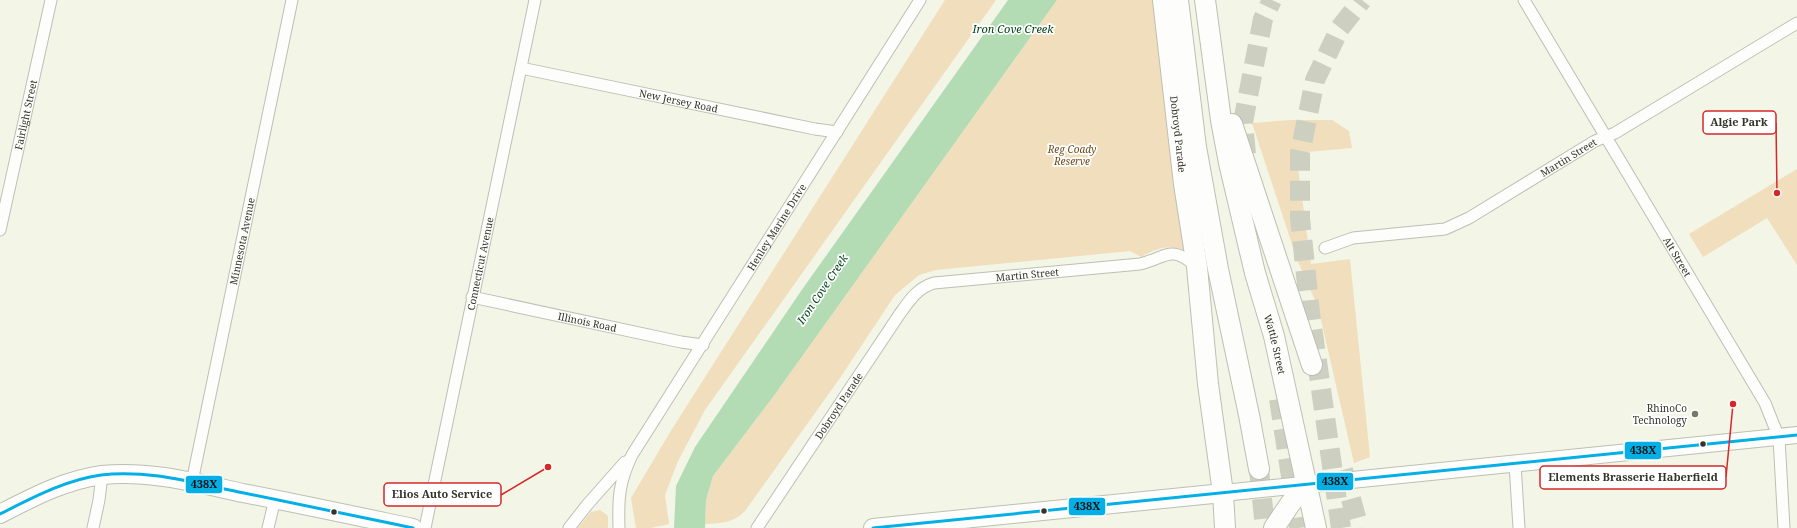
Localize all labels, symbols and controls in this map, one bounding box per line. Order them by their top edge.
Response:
water label: Iron Cove Creek [971,21,1054,36]
street label: Fairlight Street [11,78,40,151]
street label: New Jersey Road [638,86,719,116]
street label: Dobroyd Parade [1167,95,1190,173]
callout: Algie Park [1703,111,1776,134]
text: Algie Park [1710,114,1768,129]
street label: Martin Street [1538,135,1599,180]
park label: Reg Coady Reserve [1047,142,1096,168]
street label: Henley Marine Drive [744,181,809,273]
street label: Minnesota Avenue [226,196,258,286]
street label: Connecticut Avenue [464,216,497,312]
street label: Alt Street [1660,234,1695,280]
water label: Iron Cove Creek [793,251,851,328]
street label: Martin Street [995,264,1060,284]
street label: Illinois Road [557,309,618,335]
street label: Wattle Street [1261,313,1289,376]
street label: Dobroyd Parade [811,370,866,442]
place label: RhinoCo Technology [1633,401,1687,427]
marker: RhinoCo Technology [1690,409,1700,419]
unlabelled marker [1698,439,1708,449]
line badge: 438X [1624,441,1662,460]
text: 438X [1630,442,1656,457]
callout: Elements Brasserie Haberfield [1540,466,1726,489]
text: Elements Brasserie Haberfield [1548,469,1718,484]
line badge: 438X [1316,472,1354,491]
text: 438X [1322,473,1348,488]
line badge: 438X [185,475,223,494]
text: 438X [191,476,217,491]
callout: Elios Auto Service [384,483,501,506]
text: Elios Auto Service [392,486,492,501]
line badge: 438X [1068,497,1106,516]
text: 438X [1074,498,1100,513]
unlabelled marker [1039,506,1049,516]
unlabelled marker [329,507,339,517]

